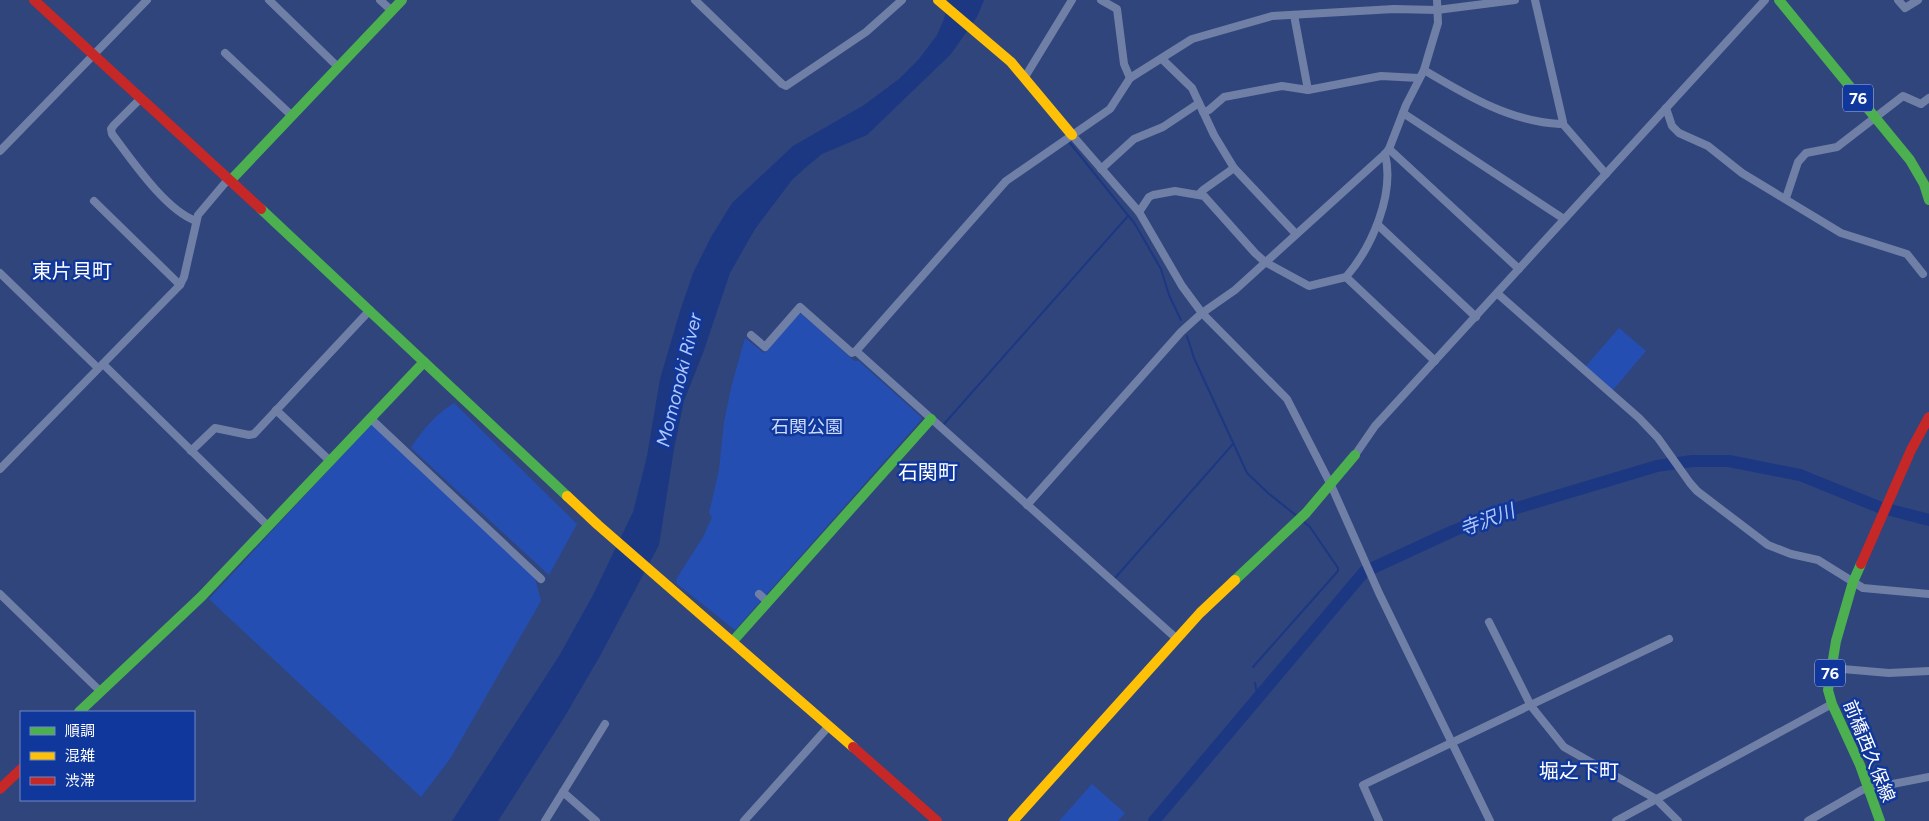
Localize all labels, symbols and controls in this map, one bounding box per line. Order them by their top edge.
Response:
road number: 76 [1843,85,1873,112]
district label: 東片貝町 [32,259,112,283]
water label: Momonoki River [651,310,707,449]
park label: 石関公園 [771,416,843,438]
district label: 石関町 [898,460,958,484]
water label: 寺沢川 [1456,498,1520,541]
road number: 76 [1815,660,1845,686]
street label: 前橋西久保線 [1839,697,1899,805]
legend [20,711,195,801]
text: 順調 [65,722,95,740]
text: 混雑 [65,747,95,765]
district label: 堀之下町 [1539,759,1619,783]
text: 渋滞 [65,772,95,790]

